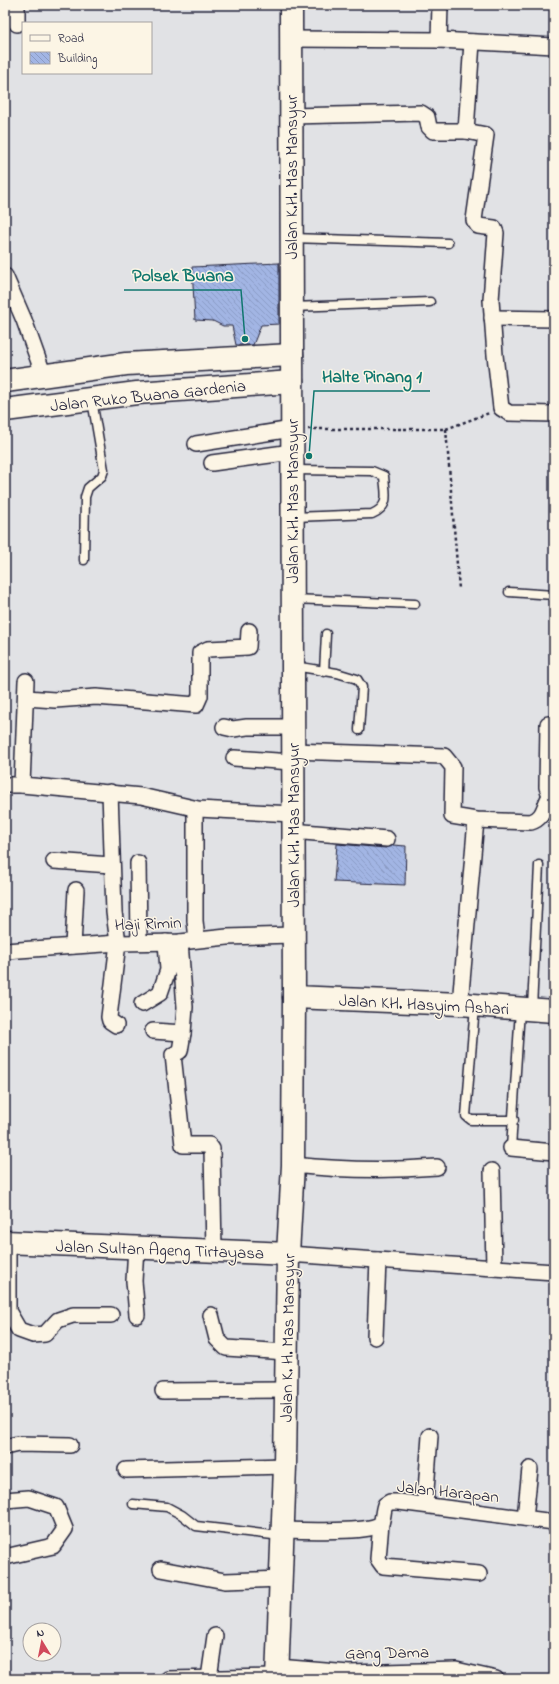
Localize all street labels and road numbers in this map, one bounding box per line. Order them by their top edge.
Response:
street label: Jalan K.H. Mas Mansyur [280,94,306,259]
street label: Jalan Ruko Buana Gardenia [49,374,247,419]
street label: Jalan K.H. Mas Mansyur [281,418,307,583]
street label: Jalan K.H. Mas Mansyur [282,742,308,907]
street label: Haji Rimin [114,911,182,938]
street label: Jalan KH. Hasyim Ashari [338,989,510,1023]
street label: Jalan Sultan Ageng Tirtayasa [55,1234,265,1269]
street label: Jalan K. H. Mas Mansyur [275,1253,303,1423]
street label: Jalan Harapan [396,1475,500,1510]
street label: Gang Dama [345,1640,429,1669]

